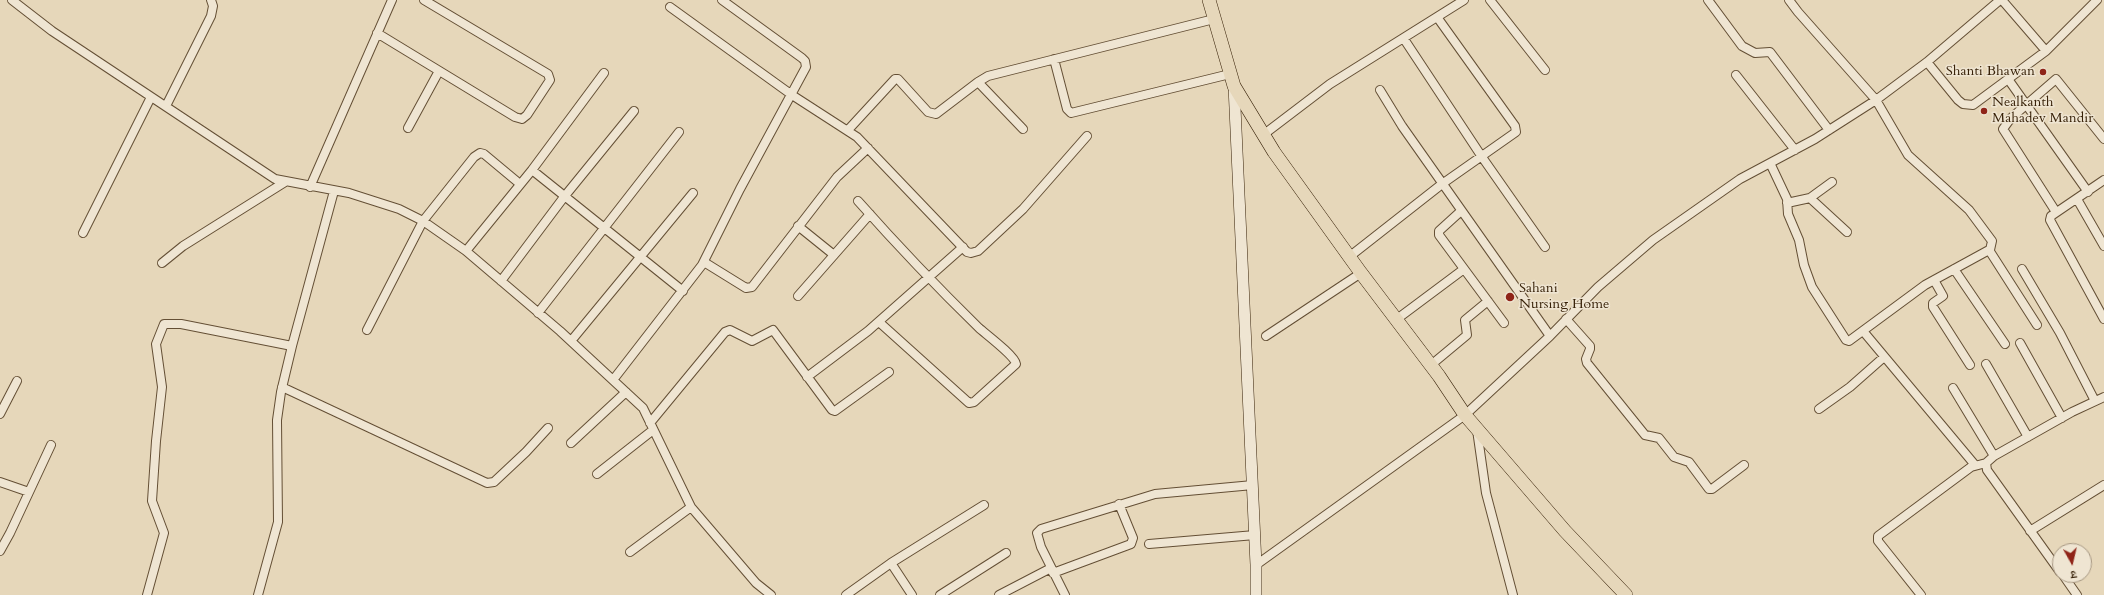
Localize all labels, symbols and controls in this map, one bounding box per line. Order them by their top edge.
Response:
place label: Shanti Bhawan [1946,64,2035,80]
marker: Shanti Bhawan [2038,67,2048,77]
place label: Nealkanth Mahadev Mandir [1992,95,2093,128]
marker: Nealkanth Mahadev Mandir [1979,106,1989,116]
place label: Sahani Nursing Home [1519,281,1609,314]
marker: Sahani Nursing Home [1504,291,1516,303]
north arrow [2052,543,2092,583]
text: उ [2070,567,2077,582]

